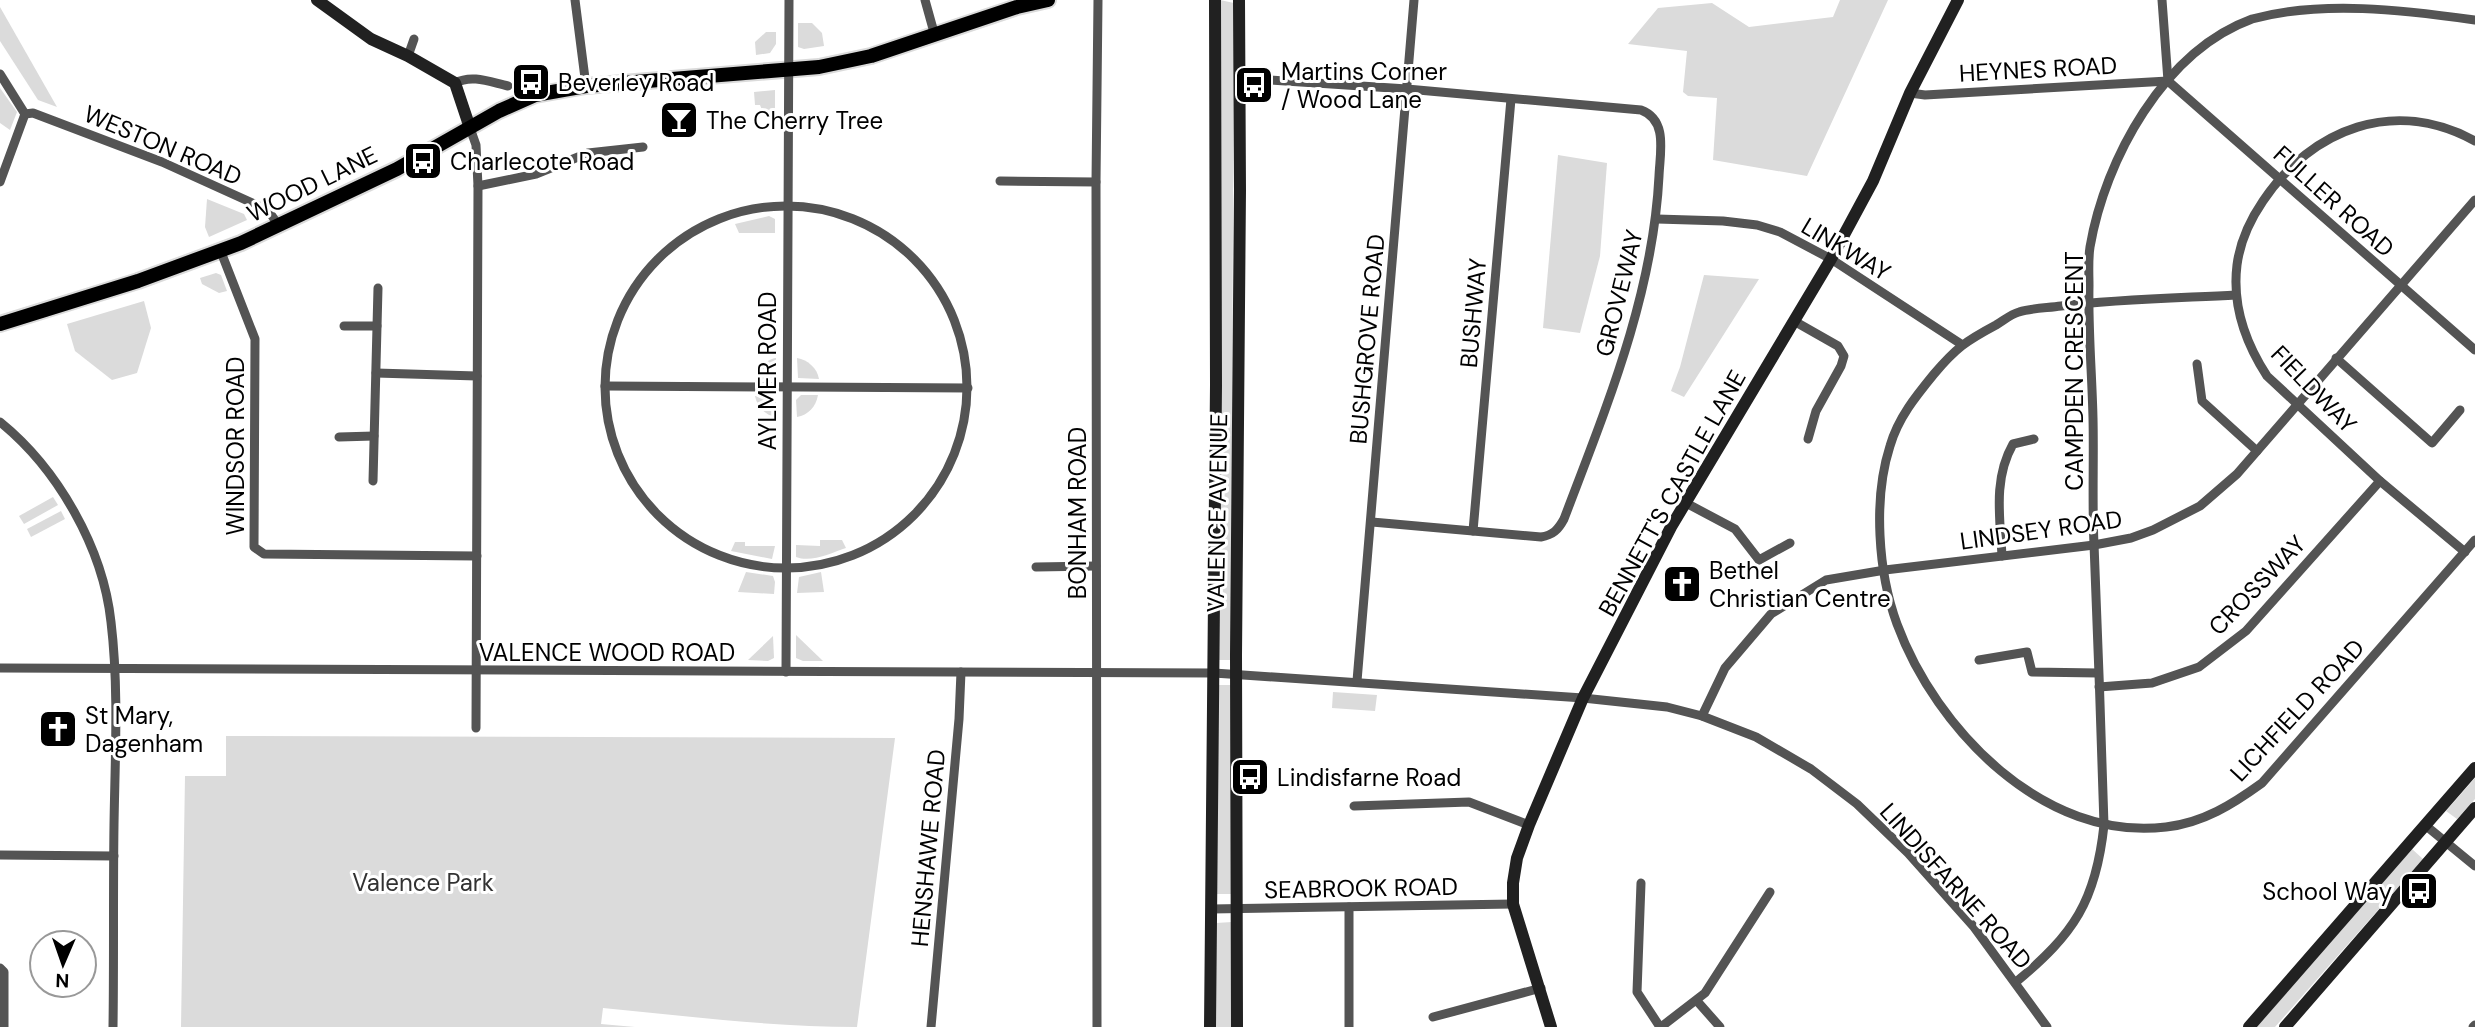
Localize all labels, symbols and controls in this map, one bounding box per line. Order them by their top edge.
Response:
street label: HEYNES ROAD [1958,49,2118,89]
place label: Martins Corner / Wood Lane [1281,56,1447,115]
bus stop icon: Beverley Road [510,61,552,103]
bus stop icon: Martins Corner / Wood Lane [1233,64,1275,106]
place label: Beverley Road [558,67,714,98]
street label: WESTON ROAD [79,98,247,192]
bar icon: The Cherry Tree [658,99,700,141]
place label: The Cherry Tree [706,105,883,136]
street label: WOOD LANE [242,139,382,229]
street label: FULLER ROAD [2267,139,2401,263]
bus stop icon: Charlecote Road [402,140,444,182]
place label: Charlecote Road [450,146,634,177]
street label: LINKWAY [1796,210,1896,288]
street label: GROVEWAY [1588,226,1650,360]
street label: BUSHGROVE ROAD [1342,233,1392,445]
street label: CAMPDEN CRESCENT [2059,251,2090,491]
street label: BUSHWAY [1453,257,1493,369]
street label: AYLMER ROAD [752,291,783,451]
street label: FIELDWAY [2265,339,2363,439]
street label: WINDSOR ROAD [220,356,251,536]
street label: BENNETT'S CASTLE LANE [1591,364,1753,622]
street label: VALENCE AVENUE [1200,413,1234,613]
street label: BONHAM ROAD [1062,427,1093,599]
street label: LINDSEY ROAD [1958,503,2124,557]
street label: CROSSWAY [2202,528,2312,641]
place label: Bethel Christian Centre [1709,555,1891,614]
church icon: Bethel Christian Centre [1661,563,1703,605]
street label: LICHFIELD ROAD [2223,632,2371,788]
street label: VALENCE WOOD ROAD [479,637,735,668]
place label: St Mary, Dagenham [85,700,203,759]
church icon: St Mary, Dagenham [37,708,79,750]
street label: HENSHAWE ROAD [904,748,952,948]
bus stop icon: Lindisfarne Road [1229,756,1271,798]
place label: Lindisfarne Road [1277,762,1461,793]
street label: LINDISFARNE ROAD [1873,797,2039,975]
park label: Valence Park [352,867,494,898]
bus stop icon: School Way [2398,870,2440,912]
street label: SEABROOK ROAD [1264,871,1458,905]
place label: School Way [2262,876,2392,907]
north arrow [28,929,98,999]
text: N [55,968,70,993]

